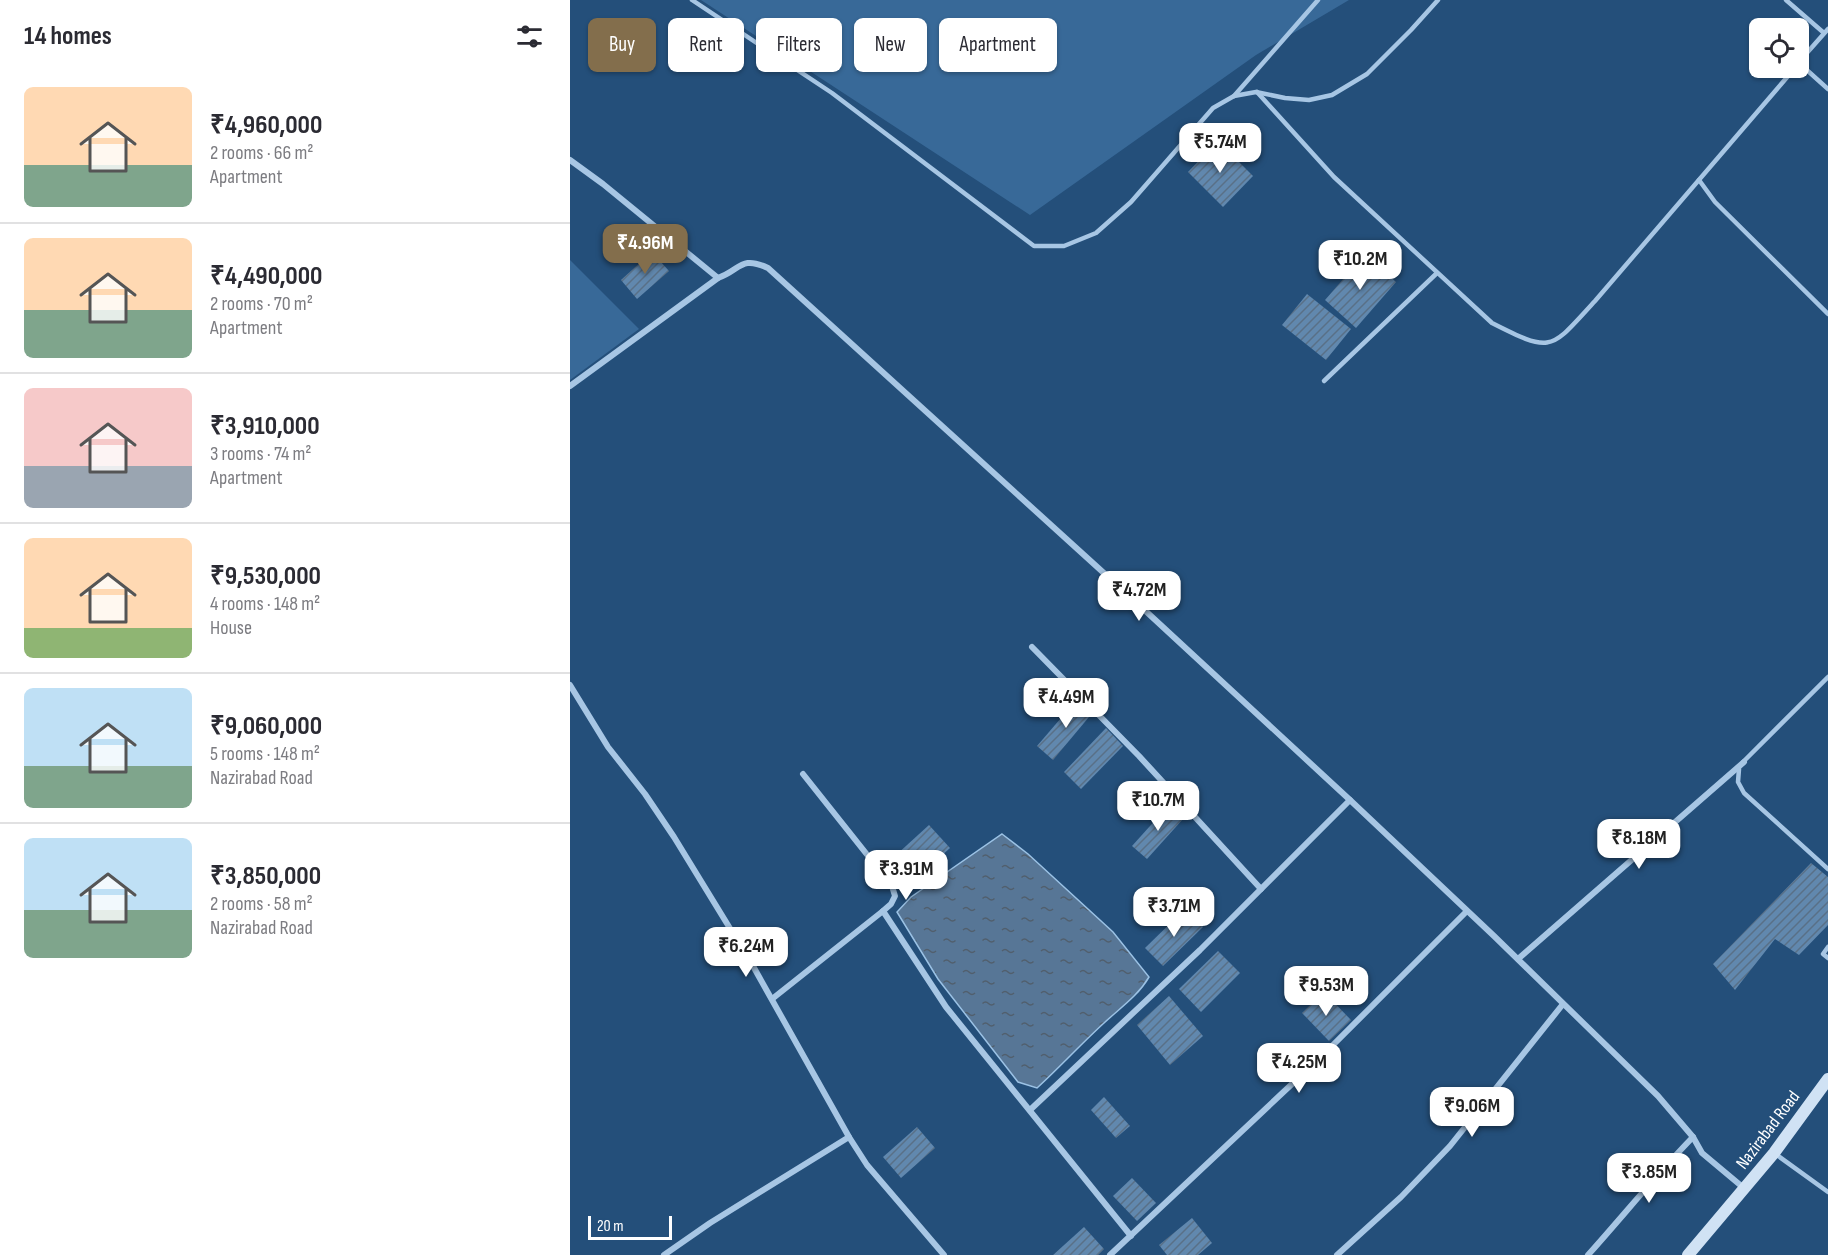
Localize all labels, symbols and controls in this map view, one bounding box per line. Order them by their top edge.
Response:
chip: Buy [588,18,656,72]
chip: Rent [668,18,744,72]
chip: Filters [756,18,842,72]
chip: New [854,18,927,72]
chip: Apartment [939,18,1057,72]
map controls [1749,18,1809,78]
button: locate [1749,18,1809,78]
icon: filters [513,20,546,53]
text: 14 homes [24,21,112,52]
text: ₹4,960,000 [210,110,322,141]
icon: home [72,111,144,183]
pin: ₹5.74M [1171,123,1269,174]
text: ₹5.74M [1193,130,1247,154]
text: 2 rooms · 66 m² [210,141,314,165]
text: Apartment [210,165,283,189]
pin: ₹4.96M [596,224,694,275]
text: ₹4.96M [617,231,673,255]
pin: ₹10.2M [1311,240,1409,291]
text: ₹10.2M [1333,247,1387,271]
text: ₹4,490,000 [210,261,323,292]
icon: home [72,262,144,334]
text: 2 rooms · 70 m² [210,292,313,316]
text: Apartment [210,316,283,340]
text: ₹3,910,000 [210,411,320,442]
icon: home [72,412,144,484]
text: 3 rooms · 74 m² [210,442,312,466]
text: Apartment [210,466,283,490]
text: ₹9,530,000 [210,561,321,592]
icon: home [72,562,144,634]
pin: ₹4.72M [1090,571,1188,622]
text: ₹4.72M [1112,578,1166,602]
text: 4 rooms · 148 m² [210,592,320,616]
text: House [210,616,252,640]
pin: ₹4.49M [1017,678,1115,729]
text: ₹4.49M [1038,685,1094,709]
text: ₹9,060,000 [210,711,322,742]
icon: home [72,712,144,784]
text: 5 rooms · 148 m² [210,742,320,766]
text: Nazirabad Road [210,766,313,790]
pin: ₹10.7M [1109,781,1207,832]
text: ₹10.7M [1131,788,1185,812]
pin: ₹8.18M [1590,819,1688,870]
text: ₹8.18M [1611,826,1667,850]
pin: ₹3.91M [857,850,955,901]
text: ₹3.91M [879,857,933,881]
text: ₹3,850,000 [210,861,321,892]
icon: home [72,862,144,934]
pin: ₹3.71M [1125,887,1223,938]
text: 2 rooms · 58 m² [210,892,313,916]
text: ₹3.71M [1147,894,1201,918]
text: Nazirabad Road [210,916,313,940]
pin: ₹6.24M [697,927,795,978]
text: ₹6.24M [718,934,774,958]
pin: ₹9.53M [1277,966,1375,1017]
text: ₹9.53M [1298,973,1354,997]
pin: ₹4.25M [1250,1043,1348,1094]
text: ₹4.25M [1271,1050,1327,1074]
pin: ₹9.06M [1423,1087,1521,1138]
street label: Nazirabad Road [1732,1087,1804,1173]
text: ₹9.06M [1444,1094,1500,1118]
pin: ₹3.85M [1600,1153,1698,1204]
text: ₹3.85M [1621,1160,1677,1184]
scale bar [588,1213,672,1240]
text: 20 m [597,1217,624,1236]

